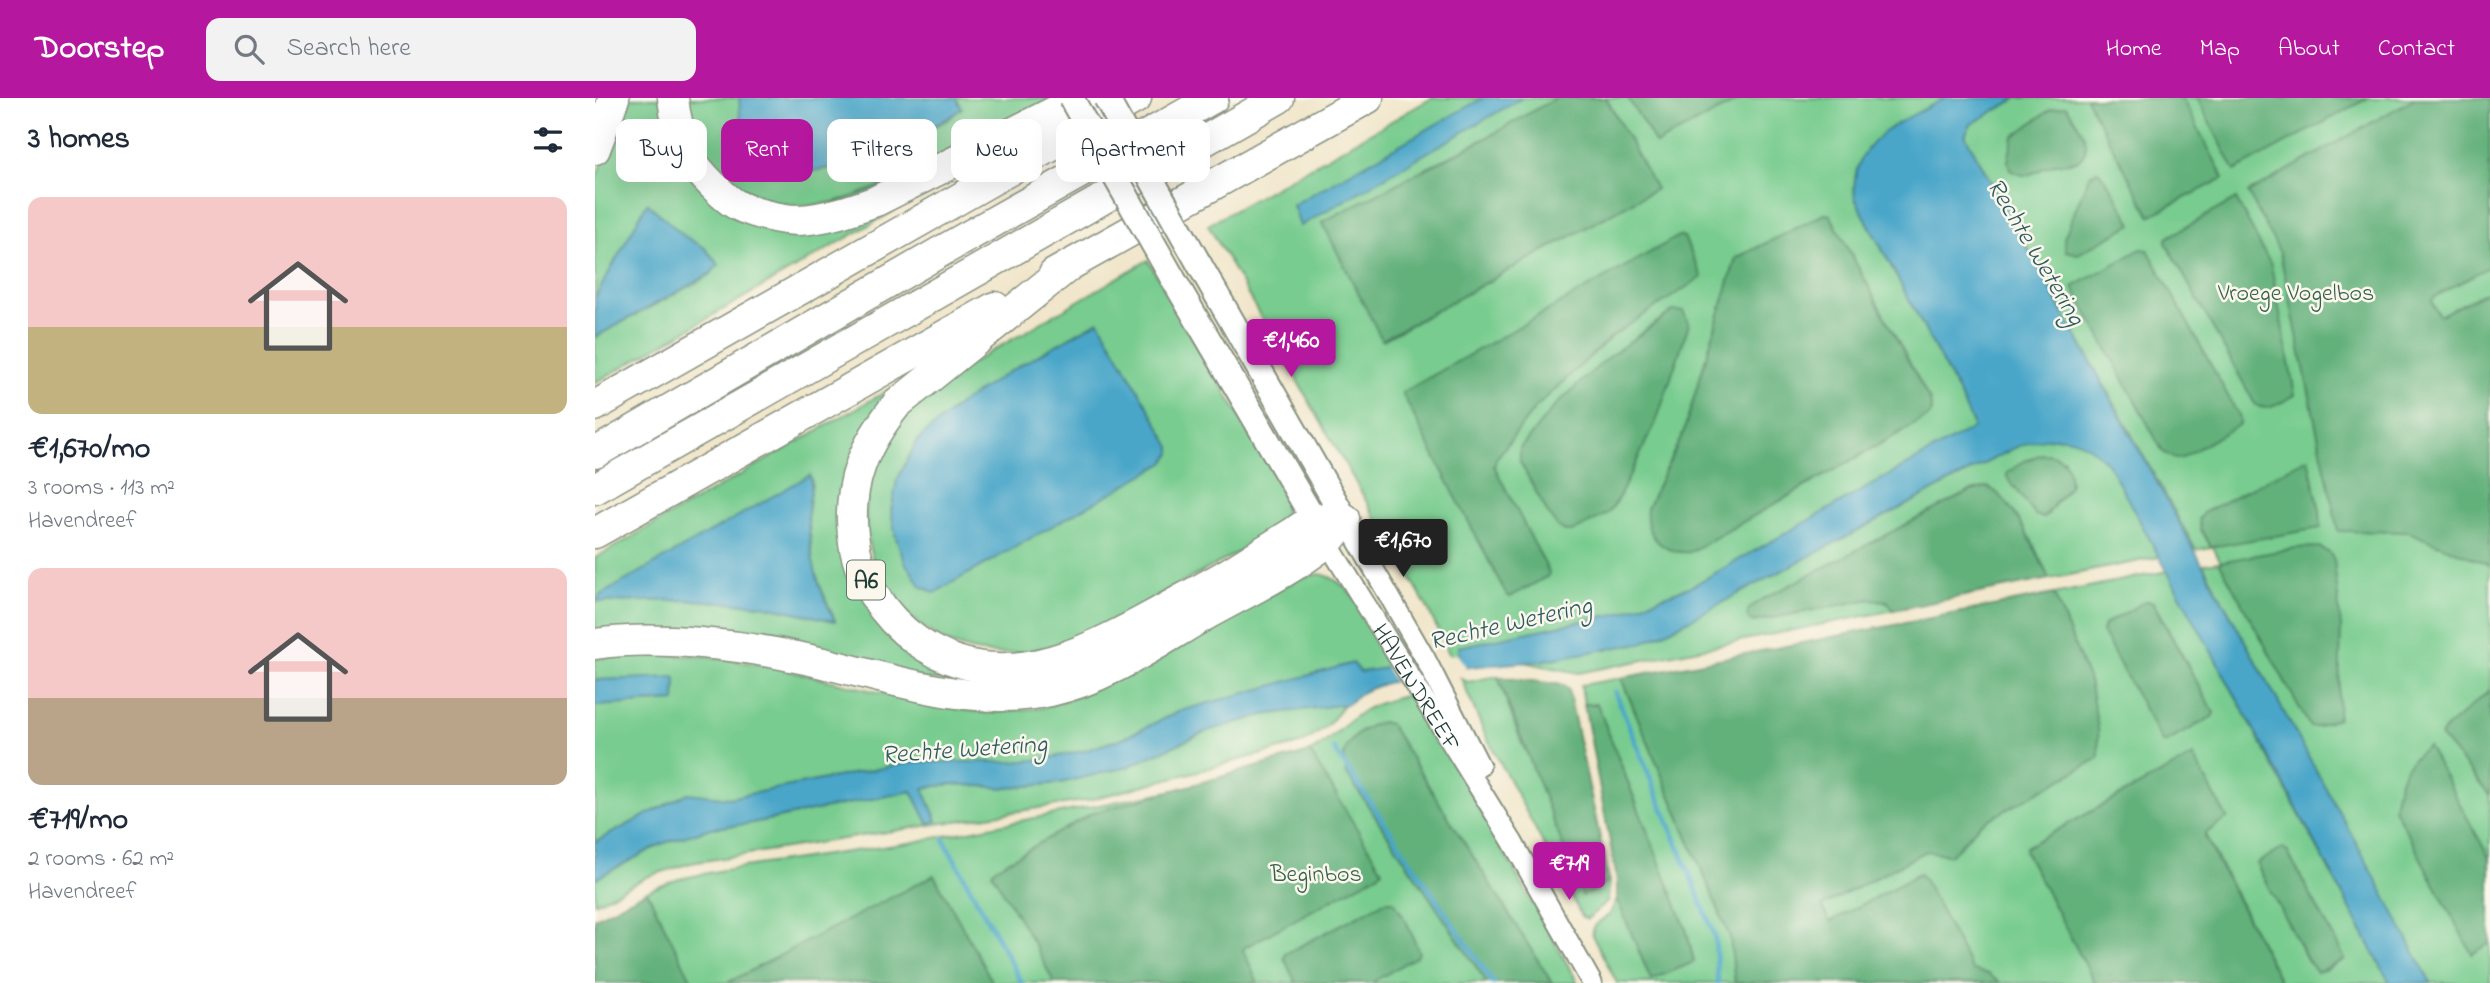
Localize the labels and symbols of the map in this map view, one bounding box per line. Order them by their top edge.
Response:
water label: Rechte Wetering [1975,172,2094,335]
park label: Vroege Vogelbos [2217,277,2374,312]
pin: €1,460 [1234,320,1348,379]
pin: €1,670 [1346,519,1460,579]
road number: A6 [847,560,885,600]
water label: Rechte Wetering [1425,587,1597,662]
street label: HAVENDREEF [1362,618,1468,760]
water label: Rechte Wetering [880,726,1050,776]
pin: €719 [1528,842,1610,902]
park label: Beginbos [1269,858,1362,893]

